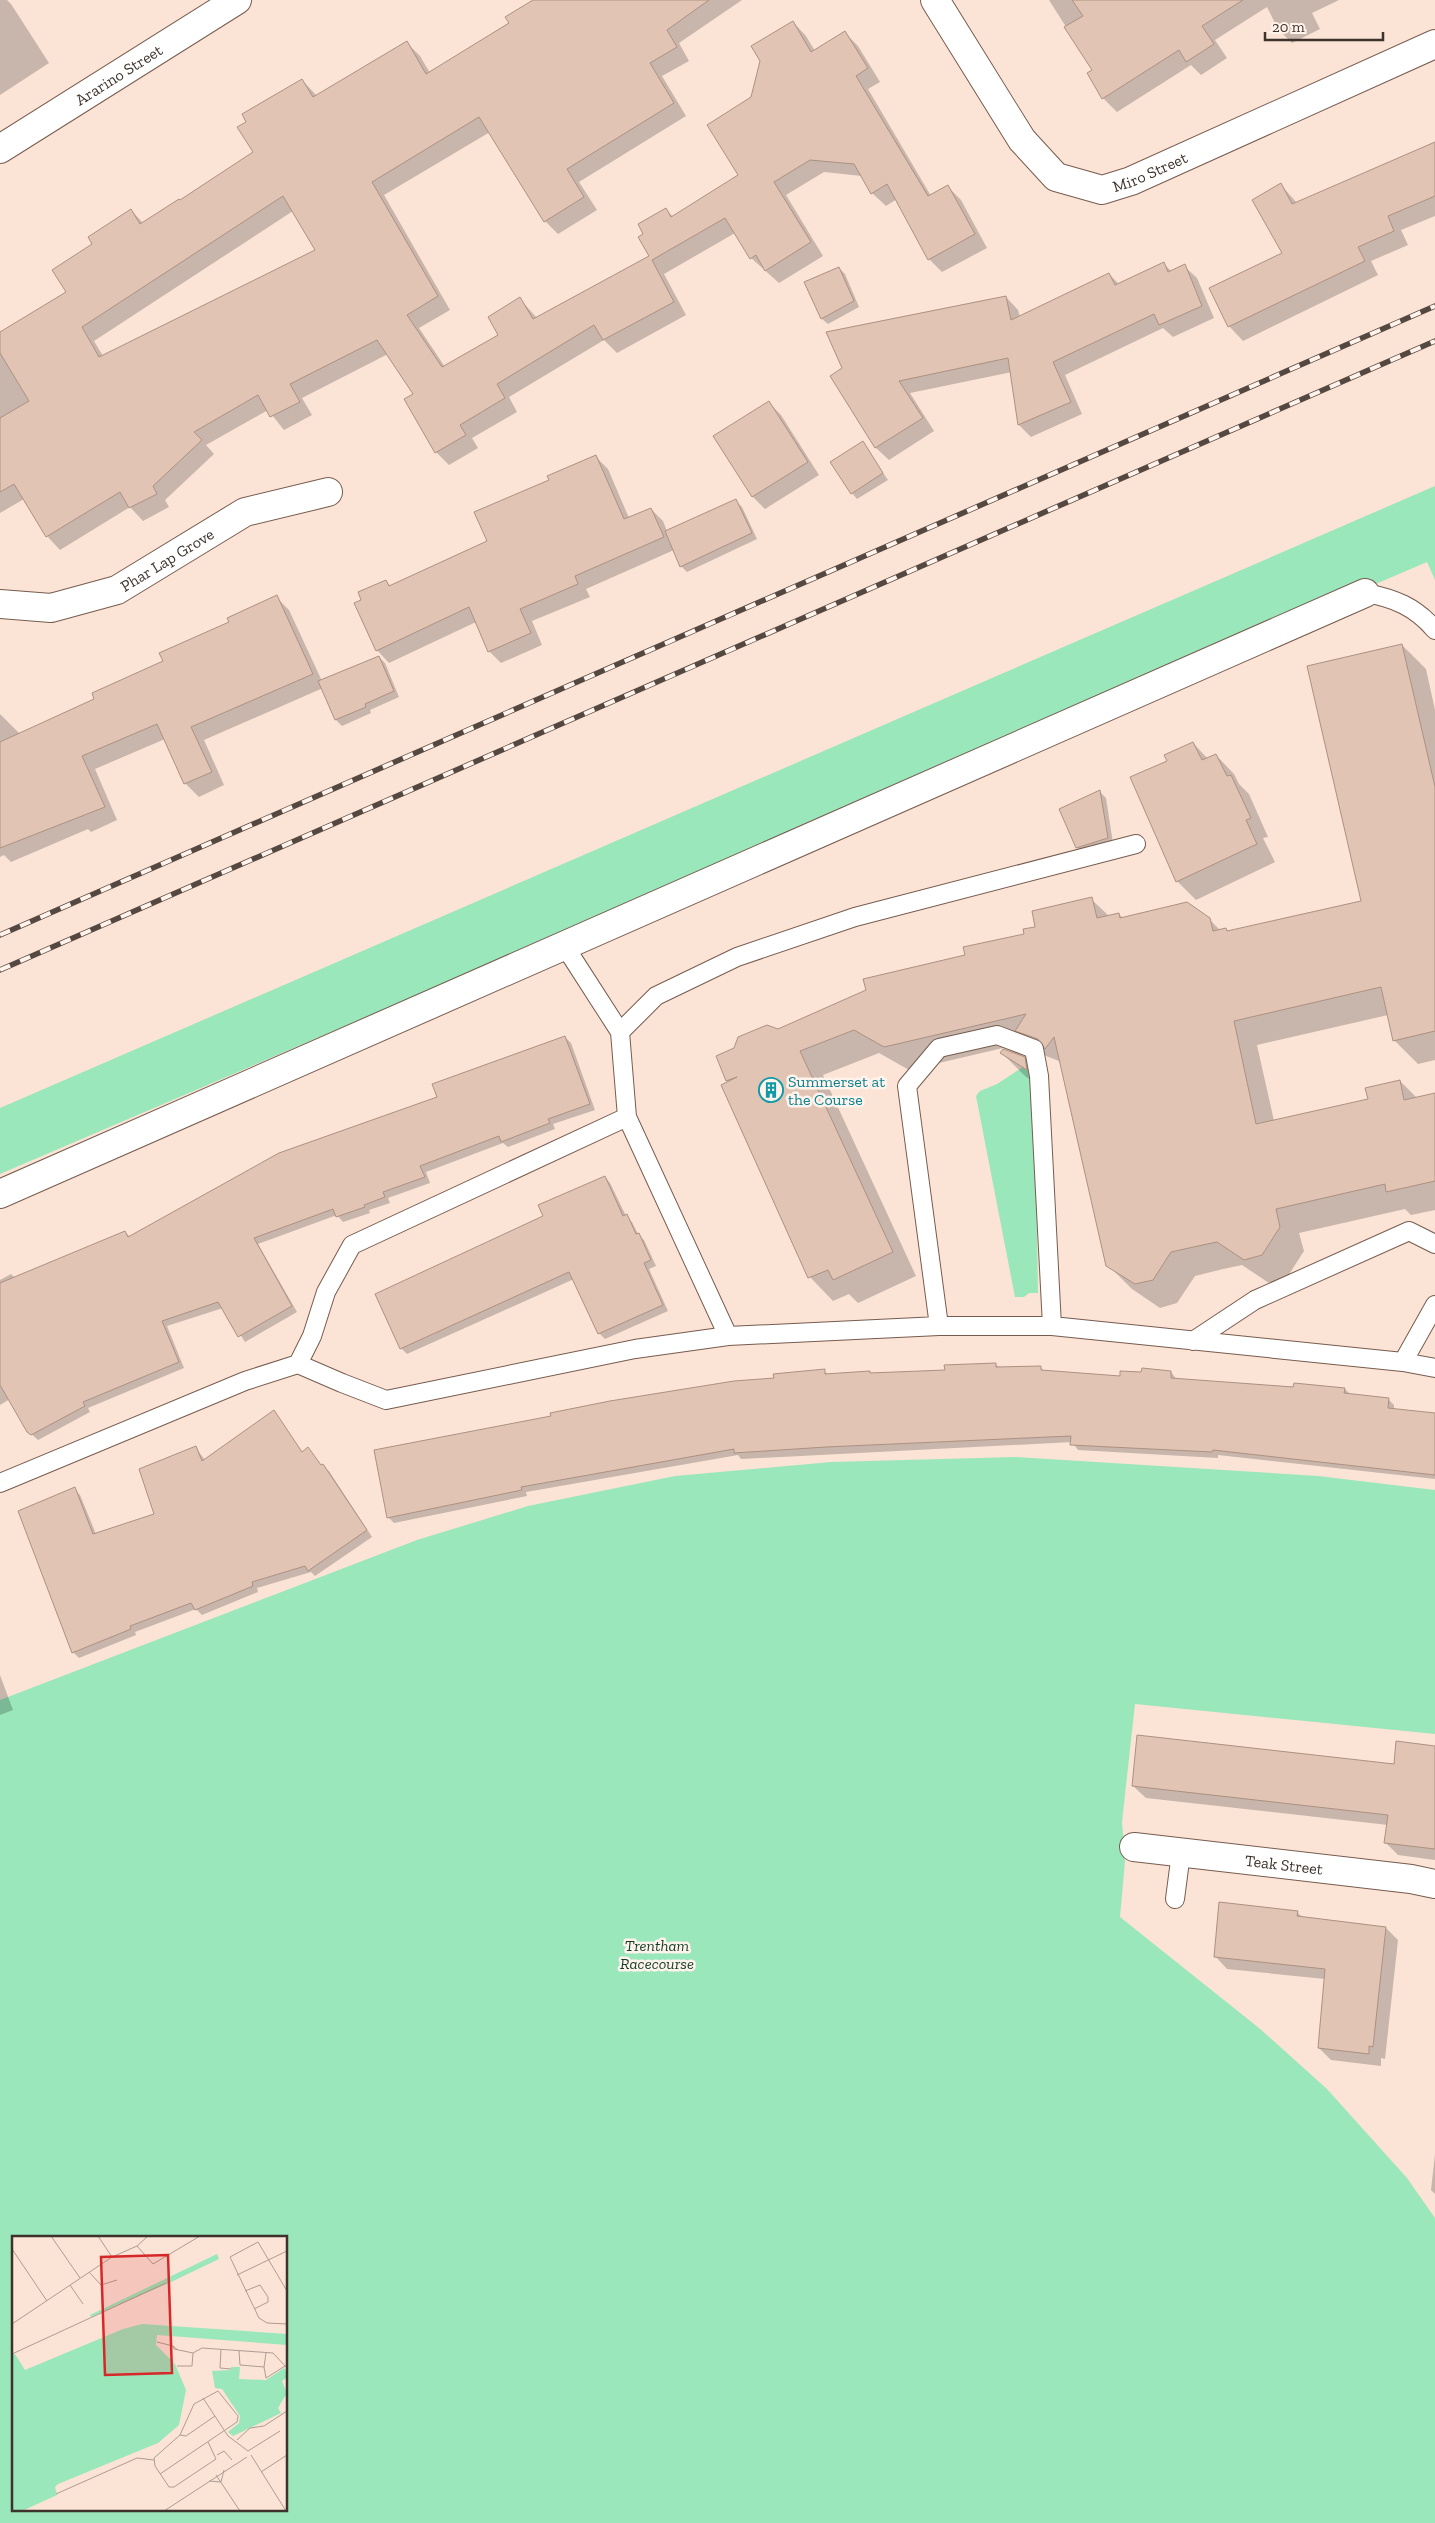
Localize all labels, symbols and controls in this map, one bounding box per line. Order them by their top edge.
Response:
scale bar [1265,10,1382,42]
text: 20 m [1272,18,1305,36]
street label: Ararino Street [71,40,166,109]
street label: Miro Street [1110,147,1190,196]
street label: Phar Lap Grove [117,524,217,595]
place label: Summerset at the Course [788,1072,885,1109]
building icon: Summerset at the Course [758,1077,784,1103]
street label: Teak Street [1244,1850,1324,1878]
park label: Trentham Racecourse [620,1936,694,1973]
inset map [12,2236,288,2510]

